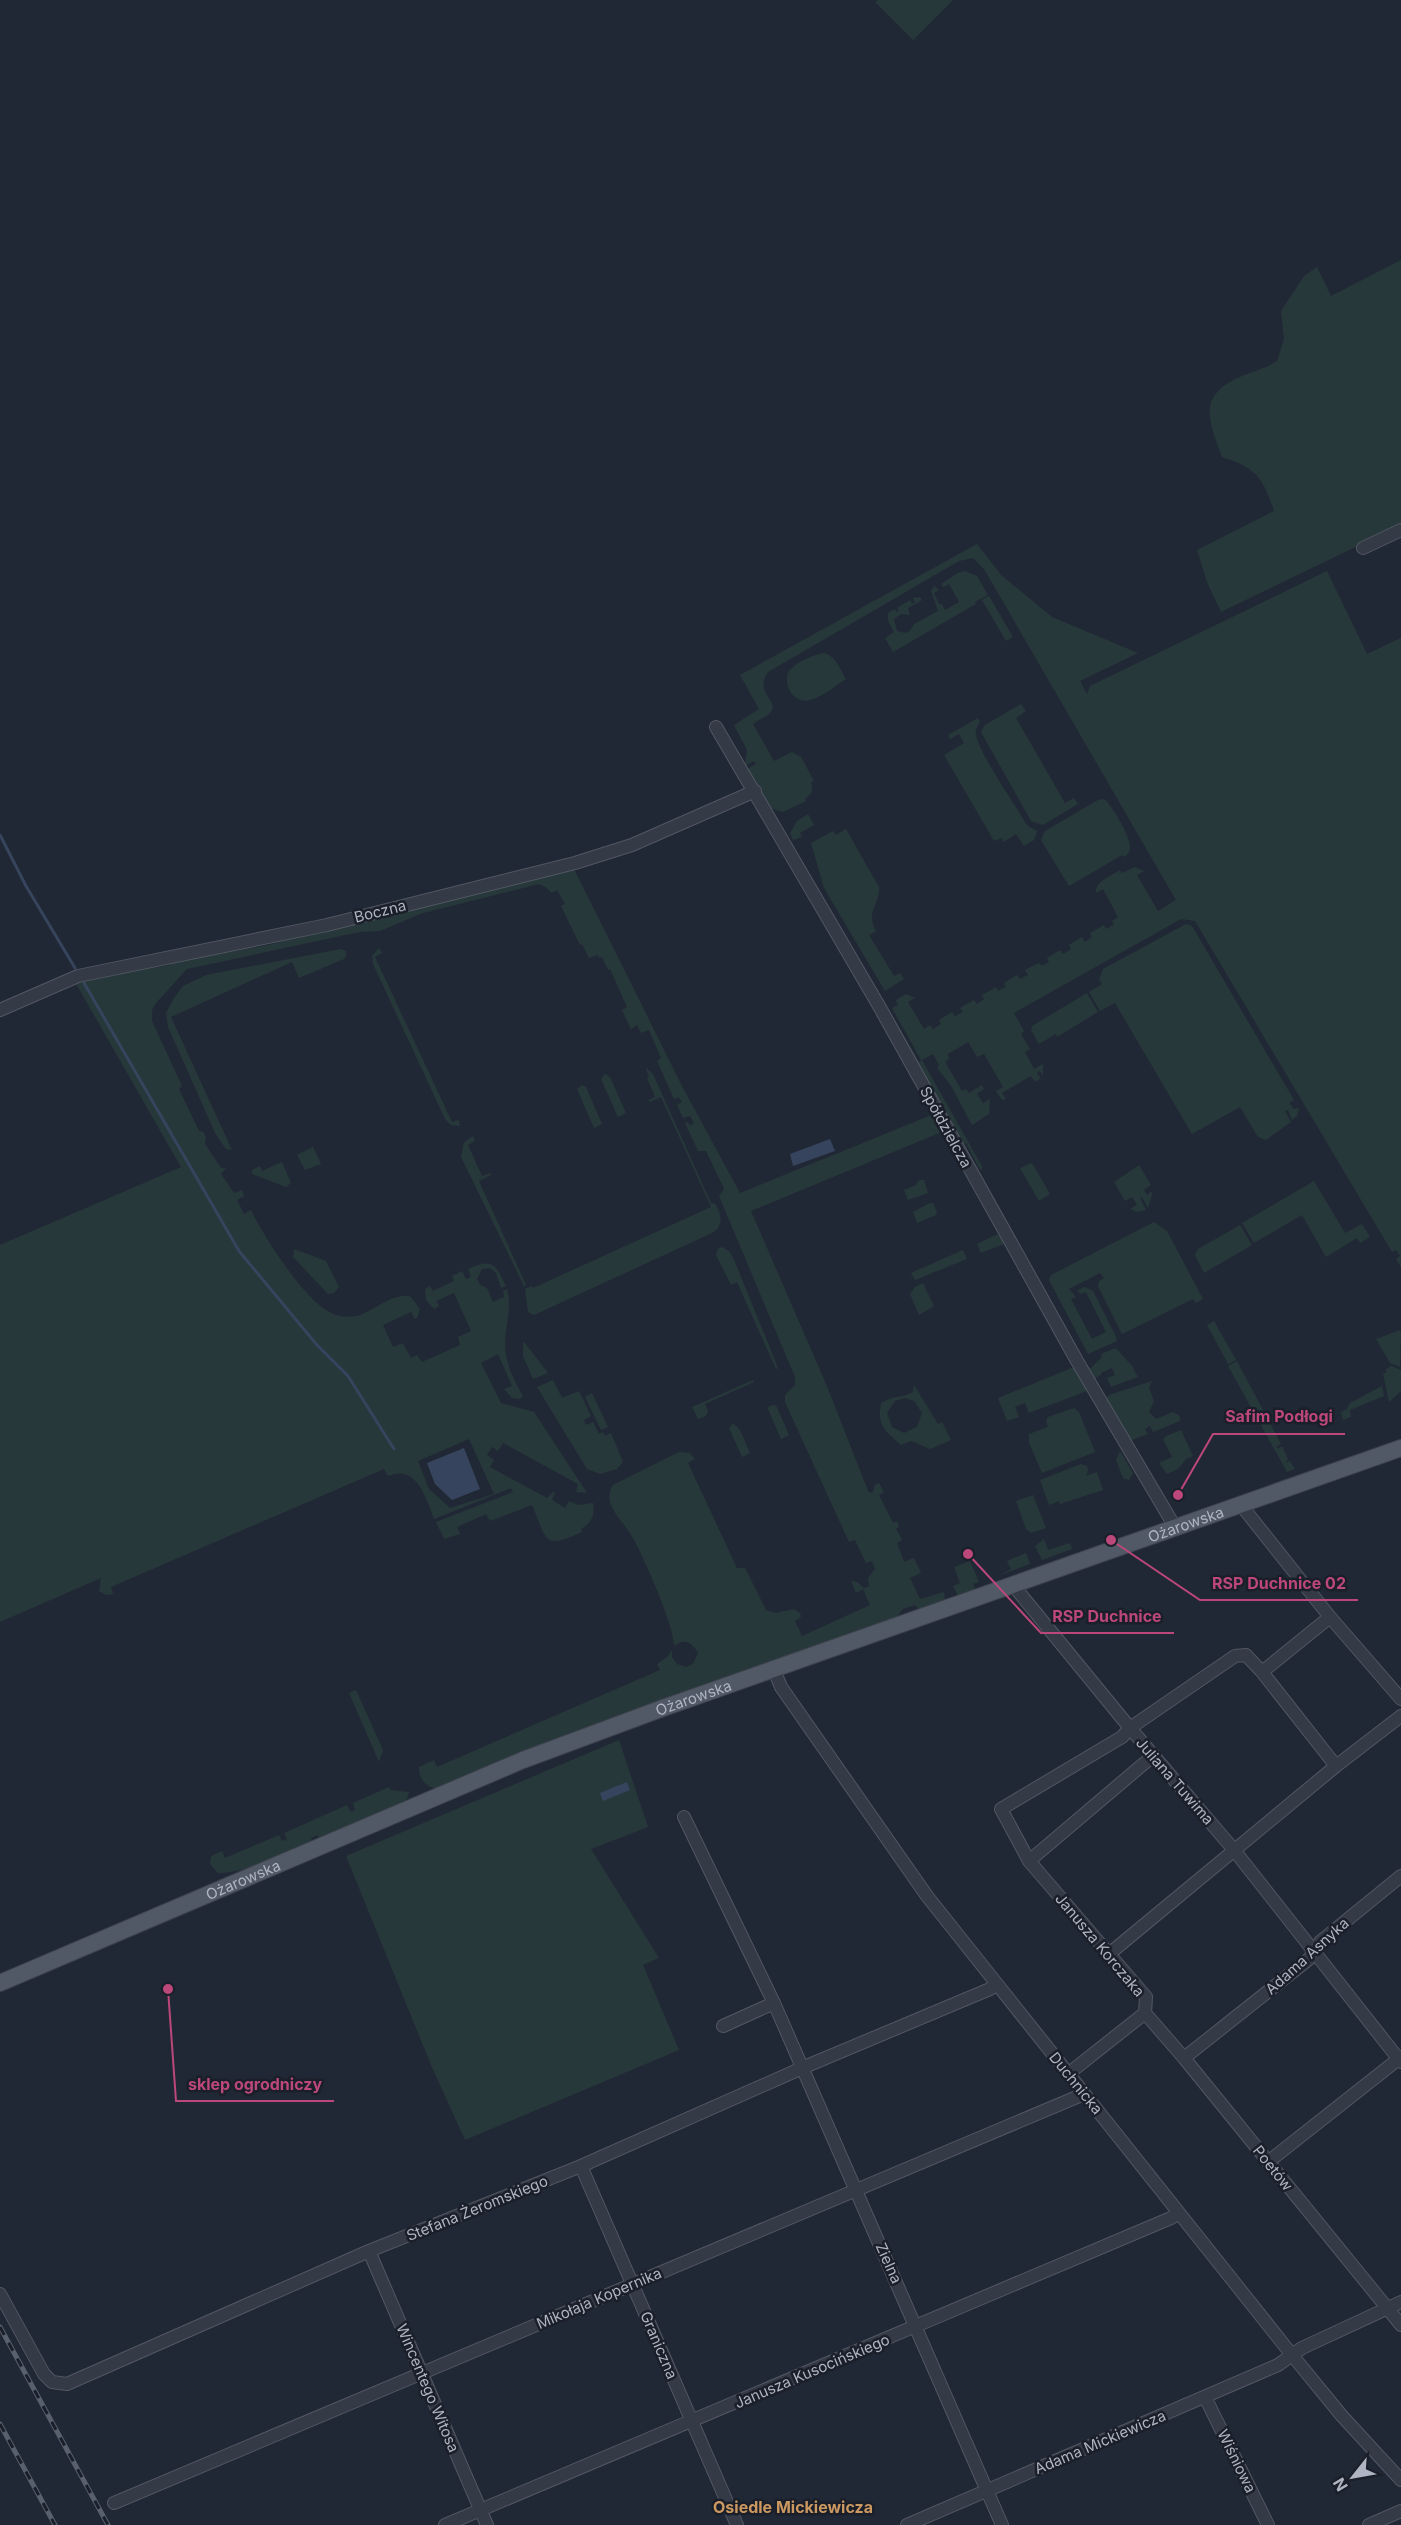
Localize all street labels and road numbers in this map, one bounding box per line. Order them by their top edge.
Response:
street label: Boczna [352,895,408,927]
street label: Spółdzielcza [916,1083,976,1171]
street label: Ożarowska [1145,1502,1226,1546]
street label: Ożarowska [653,1675,734,1720]
street label: Juliana Tuwima [1132,1733,1218,1829]
street label: Ożarowska [203,1855,283,1904]
street label: Janusza Korczaka [1051,1889,1149,2001]
street label: Adama Asnyka [1261,1914,1353,1998]
street label: Duchnicka [1045,2048,1107,2118]
street label: Poetów [1249,2141,1297,2195]
street label: Stefana Żeromskiego [404,2171,550,2245]
street label: Zielna [872,2240,906,2286]
street label: Mikołaja Kopernika [534,2263,664,2333]
street label: Graniczna [636,2308,682,2382]
street label: Wincentego Witosa [392,2321,464,2455]
street label: Janusza Kusocińskiego [732,2330,892,2412]
street label: Adama Mickiewicza [1031,2406,1169,2478]
street label: Wiśniowa [1214,2426,1260,2496]

